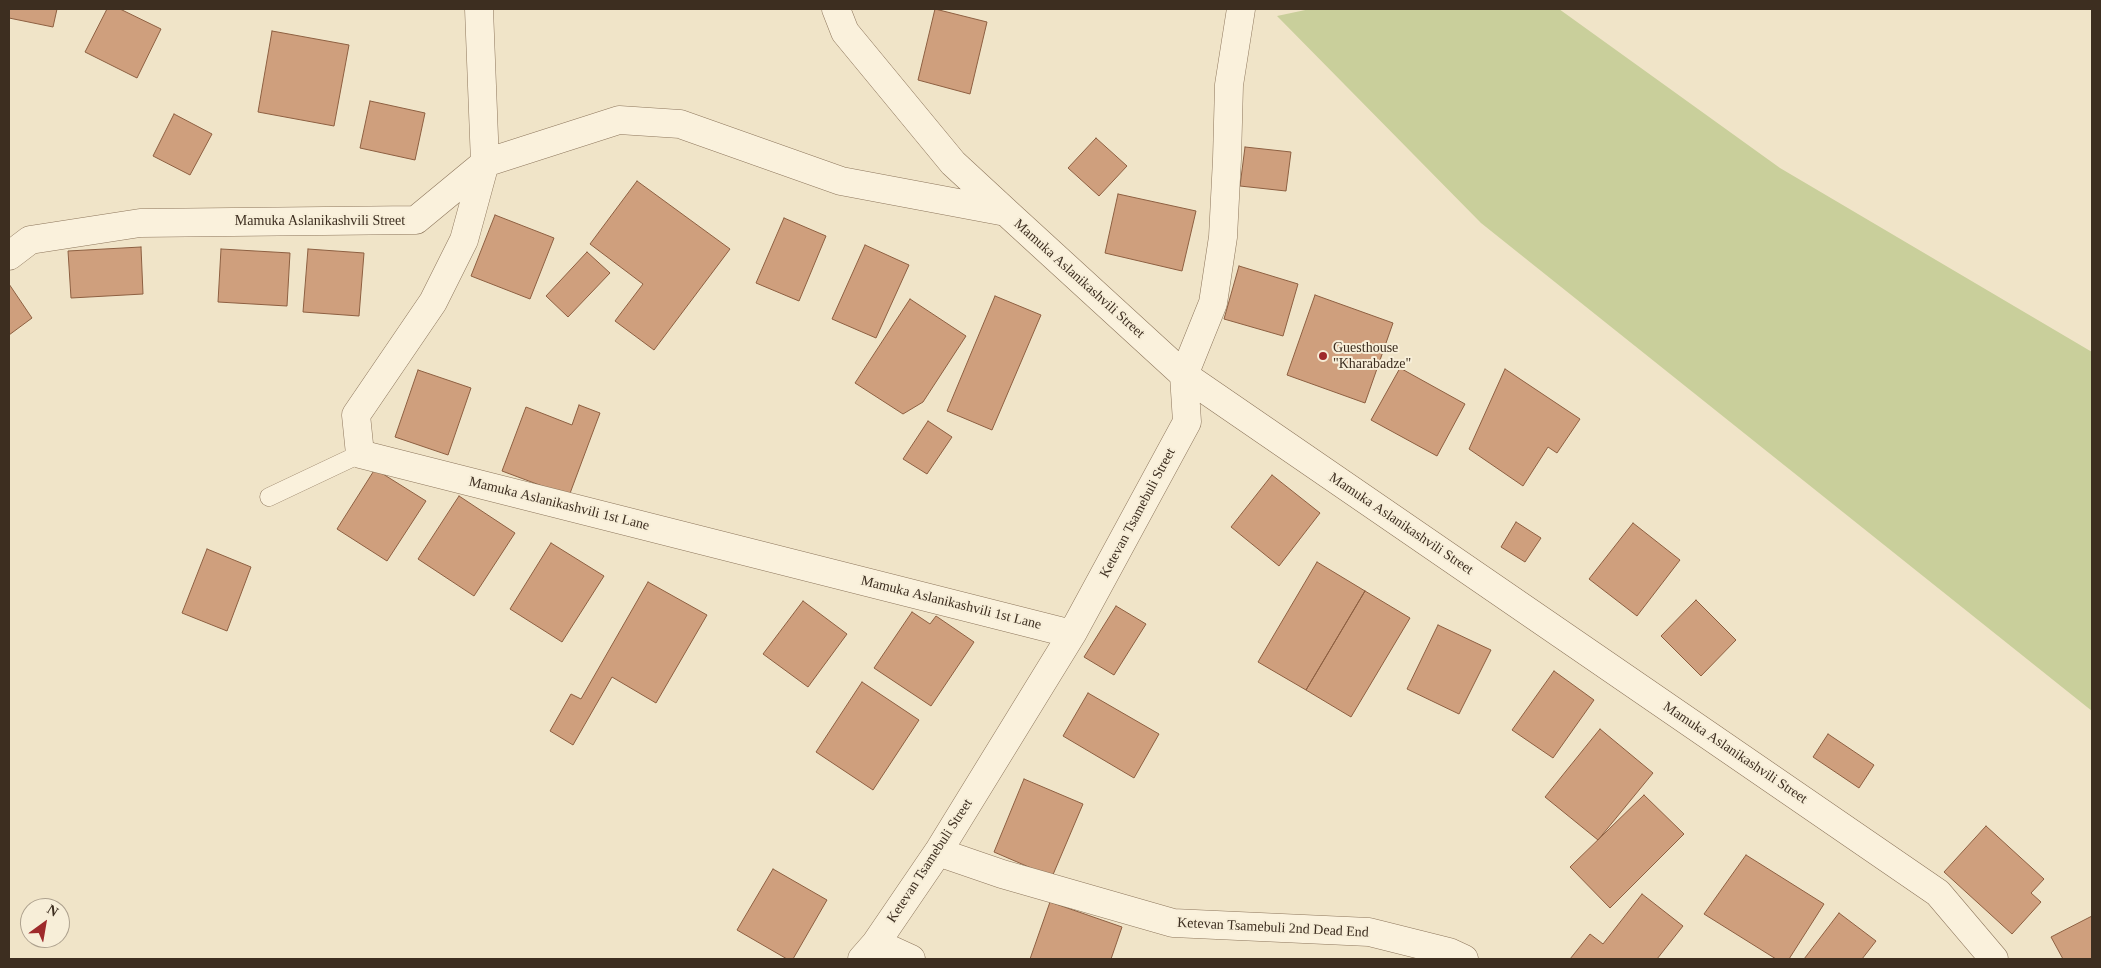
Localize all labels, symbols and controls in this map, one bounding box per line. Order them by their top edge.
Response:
street label: Mamuka Aslanikashvili Street [235,213,405,229]
street label: Mamuka Aslanikashvili Street [1010,216,1148,342]
place label: Guesthouse "Kharabadze" [1333,340,1411,372]
marker: Guesthouse "Kharabadze" [1317,350,1329,362]
street label: Ketevan Tsamebuli Street [1097,445,1179,581]
street label: Mamuka Aslanikashvili Street [1326,469,1476,579]
street label: Mamuka Aslanikashvili 1st Lane [467,473,651,535]
street label: Mamuka Aslanikashvili 1st Lane [859,572,1043,634]
street label: Mamuka Aslanikashvili Street [1660,698,1810,808]
street label: Ketevan Tsamebuli Street [884,796,976,926]
north arrow [20,898,70,948]
text: N [44,902,61,920]
street label: Ketevan Tsamebuli 2nd Dead End [1177,915,1369,941]

